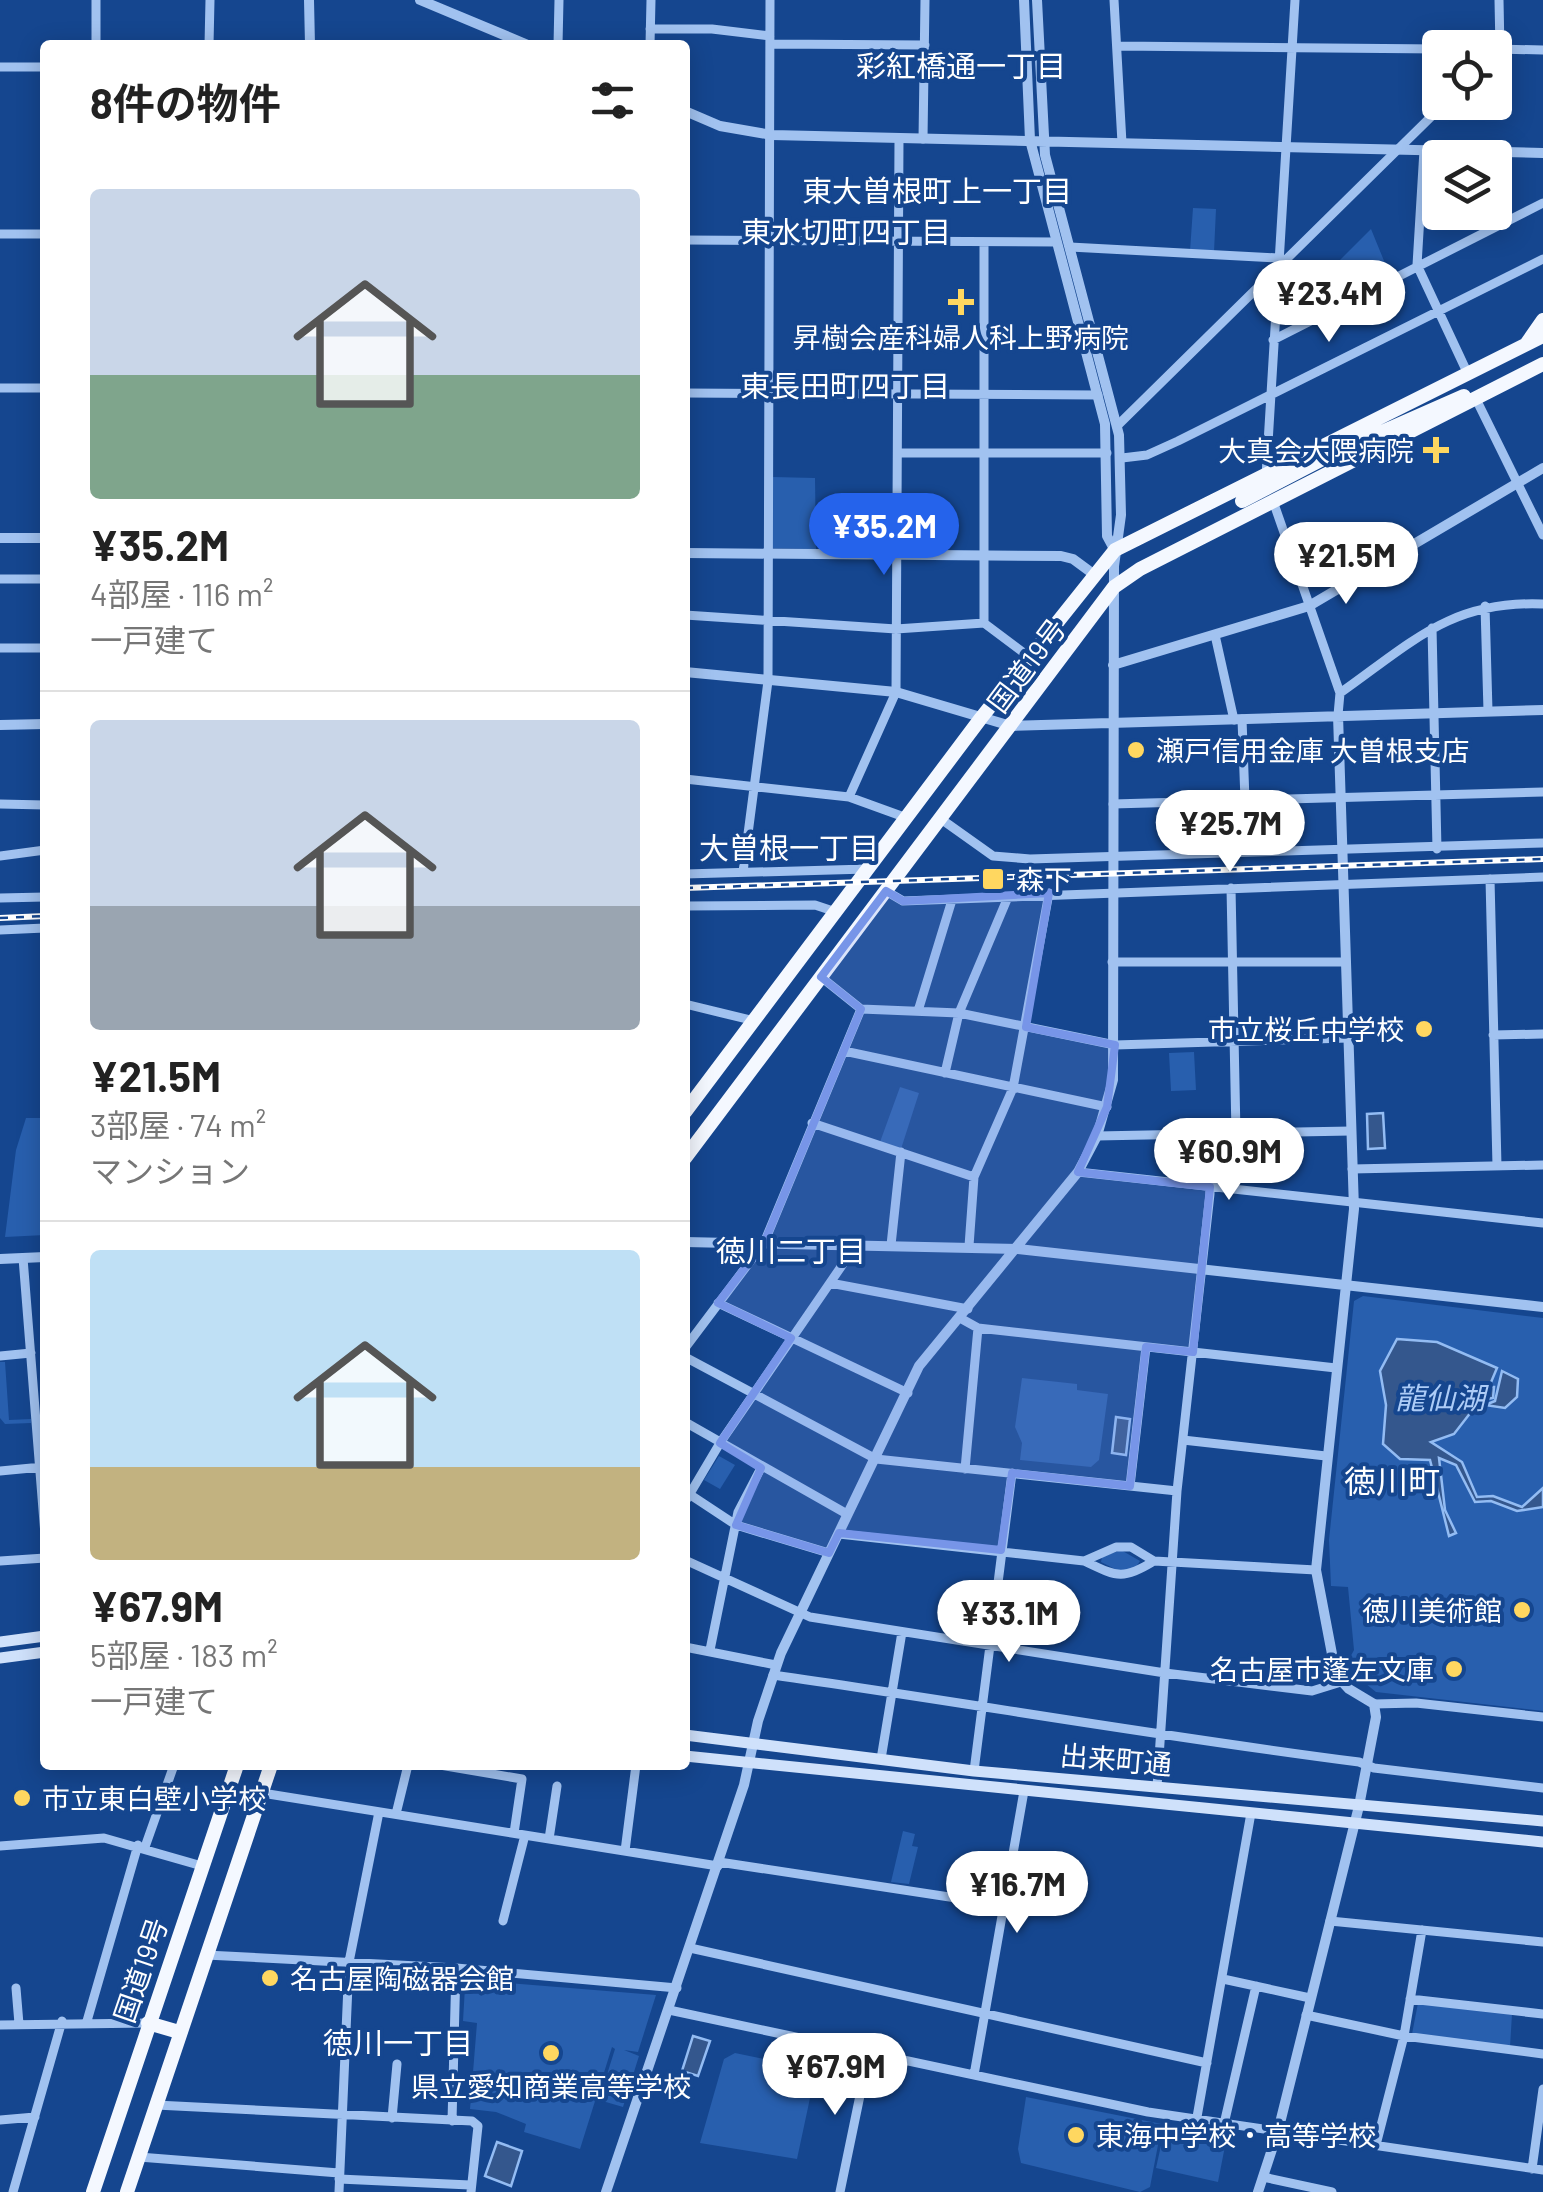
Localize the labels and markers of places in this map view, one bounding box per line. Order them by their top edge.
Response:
pin: ¥23.4M [1248,260,1410,345]
marker: 昇樹会産科婦人科上野病院 [948,289,974,315]
place label: 昇樹会産科婦人科上野病院 [793,320,1129,354]
place label: 大真会大隈病院 [1218,433,1414,467]
marker: 大真会大隈病院 [1423,437,1449,463]
pin: ¥35.2M [803,493,965,578]
pin: ¥21.5M [1265,522,1427,607]
place label: 瀬戸信用金庫 大曽根支店 [1156,733,1470,767]
marker: 瀬戸信用金庫 大曽根支店 [1125,739,1147,761]
pin: ¥25.7M [1149,790,1311,875]
place label: 森下 [1016,862,1072,896]
marker: 森下 [980,866,1006,892]
place label: 市立桜丘中学校 [1208,1012,1404,1046]
marker: 市立桜丘中学校 [1413,1018,1435,1040]
pin: ¥60.9M [1148,1118,1310,1203]
pin: ¥33.1M [928,1580,1090,1665]
place label: 徳川美術館 [1362,1593,1502,1627]
marker: 徳川美術館 [1511,1599,1533,1621]
place label: 名古屋市蓬左文庫 [1210,1652,1434,1686]
marker: 名古屋市蓬左文庫 [1443,1658,1465,1680]
place label: 市立東白壁小学校 [42,1781,266,1815]
marker: 市立東白壁小学校 [11,1787,33,1809]
pin: ¥16.7M [936,1851,1098,1936]
place label: 名古屋陶磁器会館 [290,1961,514,1995]
marker: 名古屋陶磁器会館 [259,1967,281,1989]
pin: ¥67.9M [754,2033,916,2118]
marker: 県立愛知商業高等学校 [540,2042,562,2064]
place label: 県立愛知商業高等学校 [411,2069,691,2103]
place label: 東海中学校・高等学校 [1096,2118,1376,2152]
marker: 東海中学校・高等学校 [1065,2124,1087,2146]

